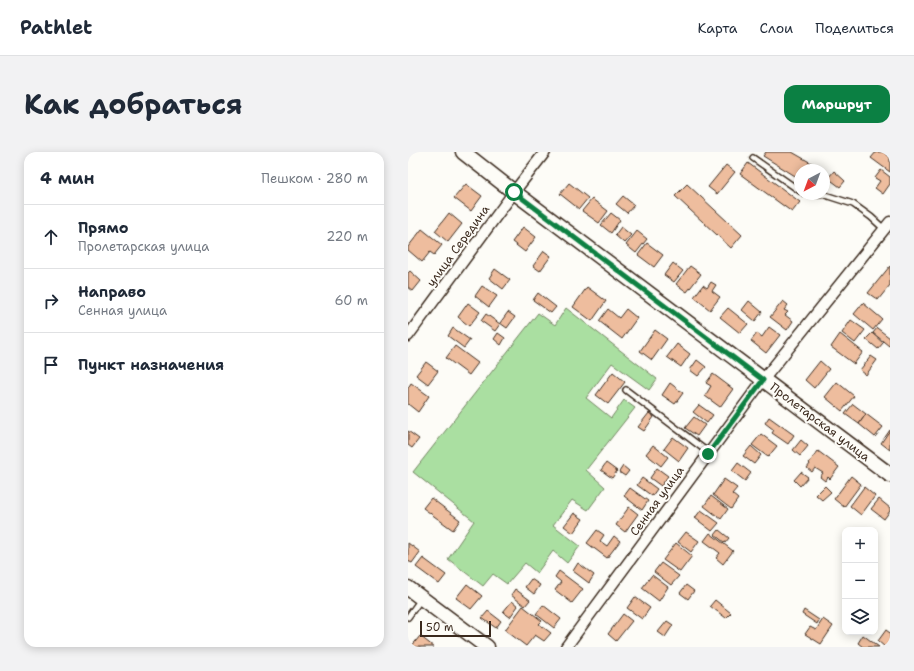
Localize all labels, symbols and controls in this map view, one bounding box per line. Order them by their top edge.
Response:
text: Pathlet [20,15,92,40]
text: Карта [697,19,738,37]
text: Слои [760,19,793,37]
text: Поделиться [815,19,894,37]
text: Как добраться [24,85,243,123]
button: Маршрут [784,85,890,123]
north arrow [794,164,830,200]
text: 4 мин [40,167,95,189]
text: Пешком · 280 m [261,170,368,187]
route start [505,183,523,201]
street label: улица Середина [423,202,493,290]
text: Прямо [78,218,128,238]
icon: ahead [40,226,62,248]
text: 220 m [326,228,368,245]
text: Пролетарская улица [78,238,209,255]
text: Направо [78,282,146,302]
icon: right [40,290,62,312]
text: 60 m [335,292,368,309]
text: Сенная улица [78,302,167,319]
icon: arrive [40,354,62,376]
text: Пункт назначения [78,355,224,375]
street label: Пролетарская улица [767,379,874,465]
route end [699,445,717,463]
street label: Сенная улица [626,463,688,539]
map controls [842,527,878,635]
button: + [842,527,878,563]
button: − [842,563,878,599]
button: layers [842,599,878,635]
scale bar [420,619,491,638]
text: 50 m [426,620,454,635]

